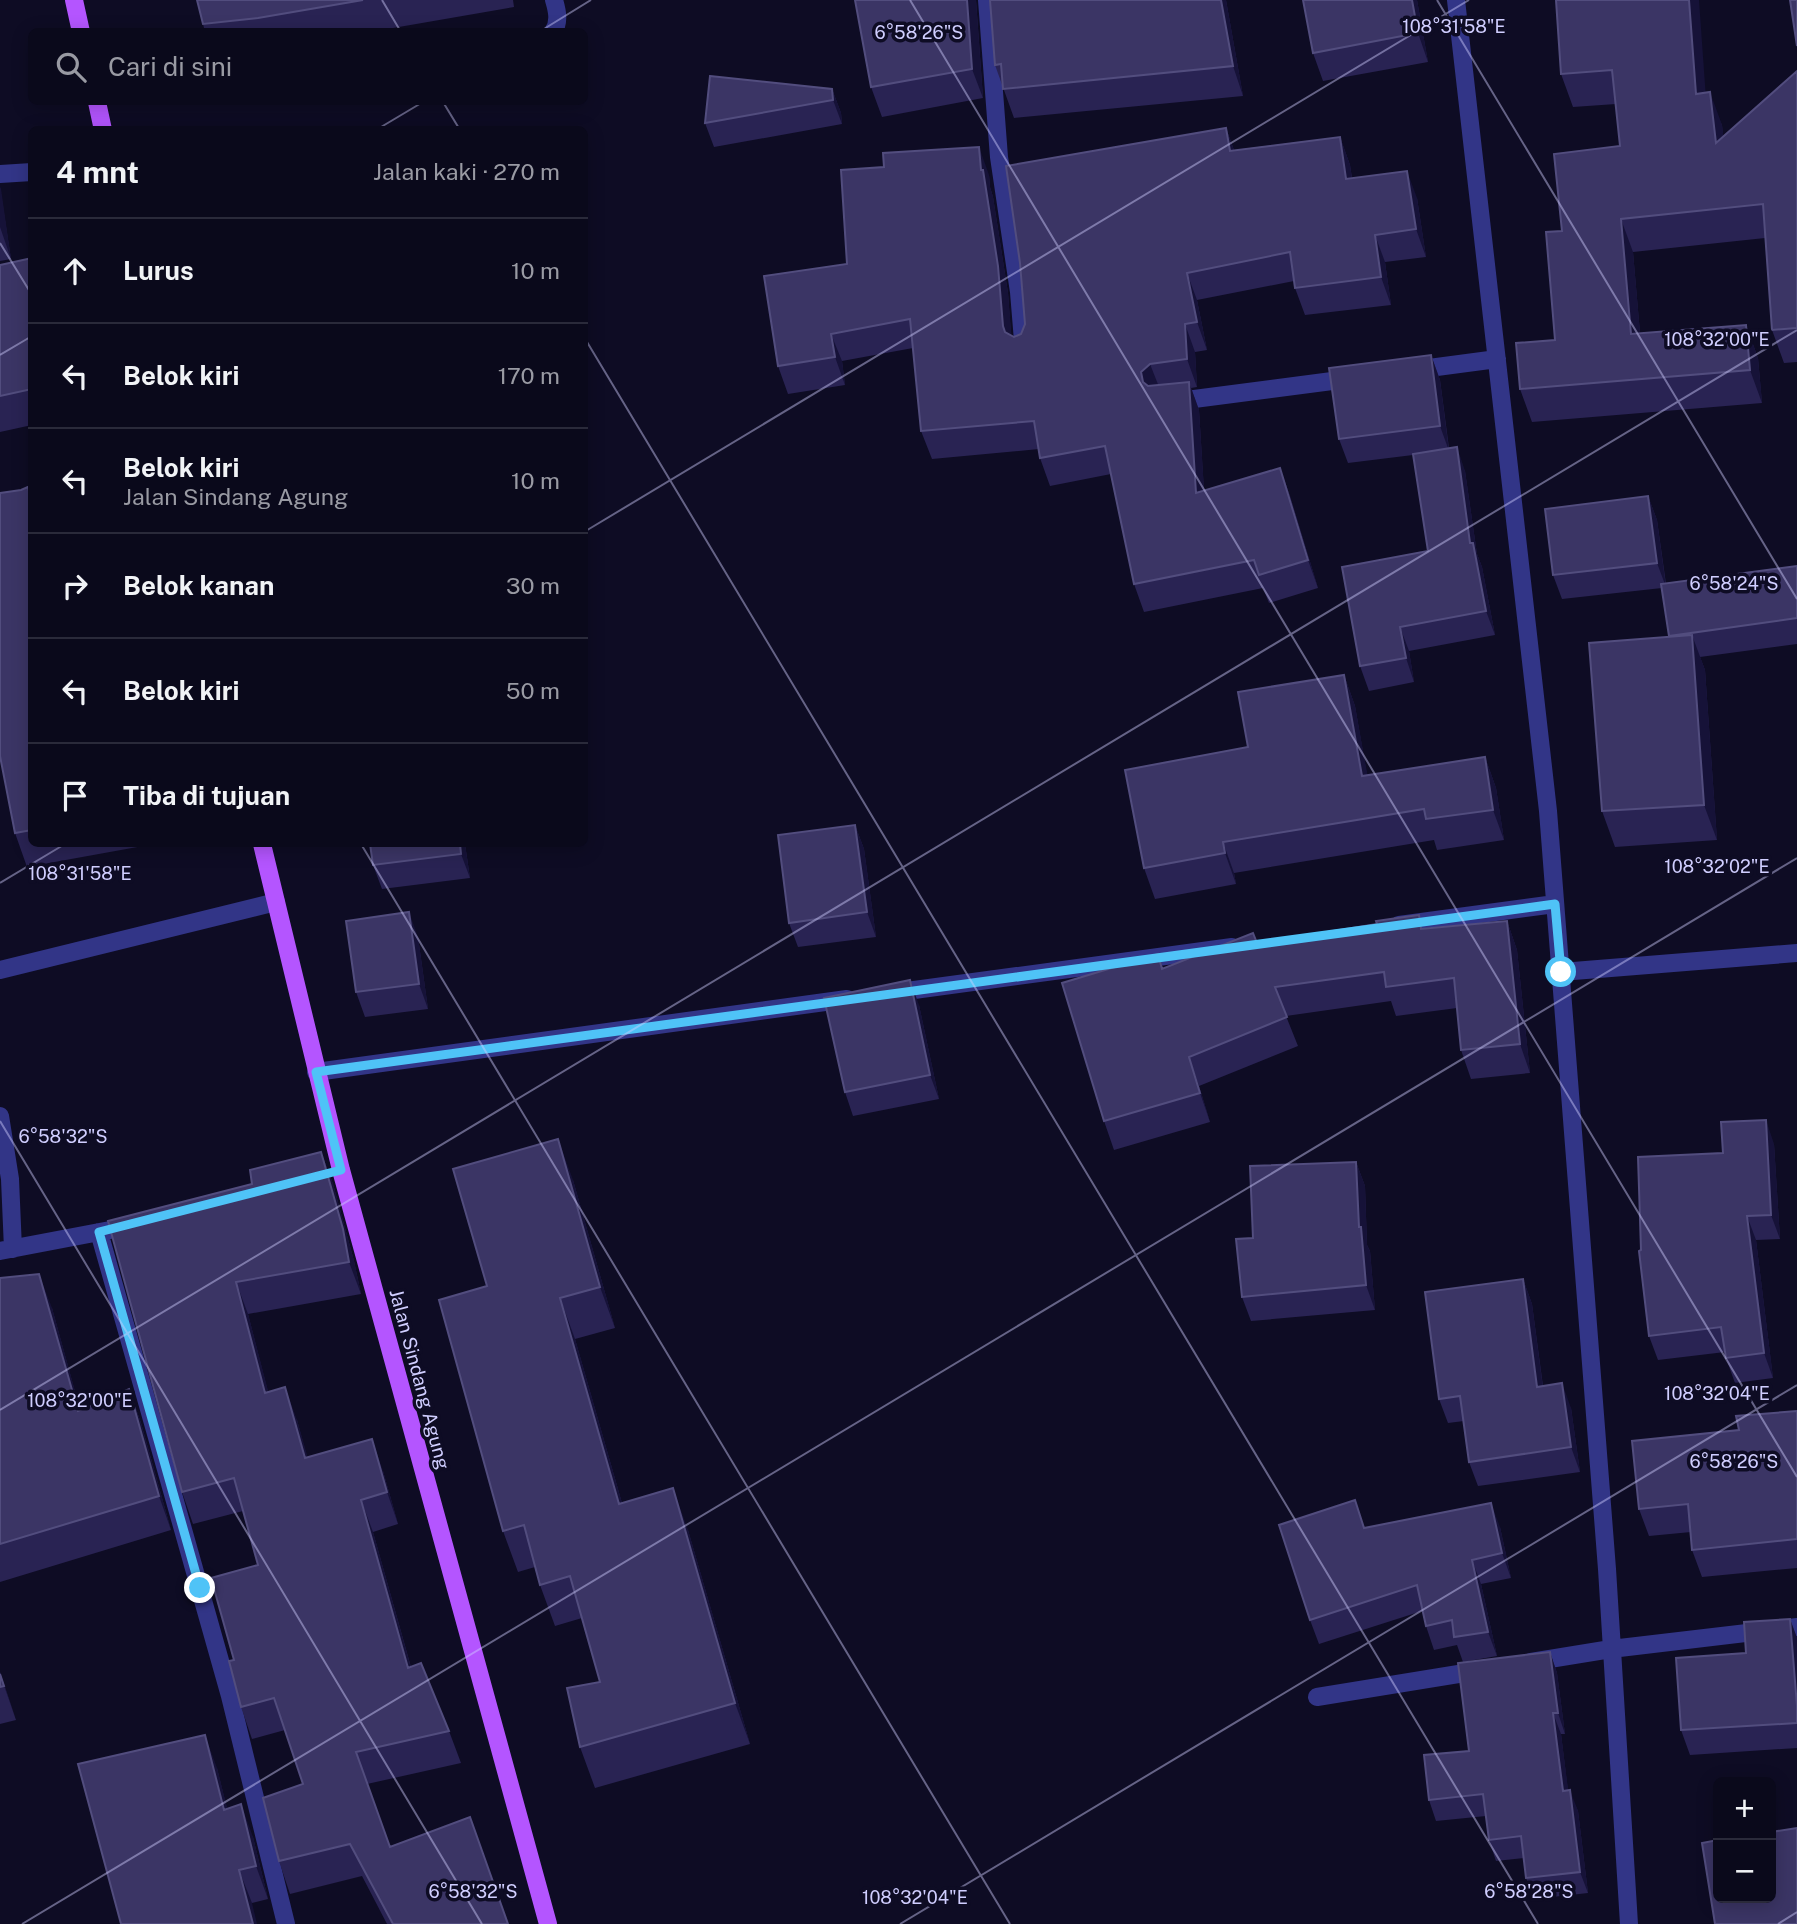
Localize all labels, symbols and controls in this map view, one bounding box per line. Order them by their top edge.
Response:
text: 108°31'58"E [1402,16,1506,37]
text: 6°58'26"S [875,22,963,43]
search box [28,28,588,105]
icon: search [52,48,90,86]
text: Cari di sini [108,51,232,82]
text: 4 mnt [56,154,139,190]
text: Jalan kaki · 270 m [373,158,560,185]
icon: ahead [56,252,94,290]
text: Lurus [123,255,194,286]
text: 10 m [511,257,560,284]
text: 108°32'00"E [1664,329,1770,350]
icon: left [56,357,94,395]
text: Belok kiri [123,360,239,391]
text: 170 m [498,362,560,389]
text: Belok kiri [123,452,239,483]
icon: left [56,462,94,500]
text: 10 m [511,467,560,494]
text: Jalan Sindang Agung [123,483,348,510]
icon: right [56,567,94,605]
text: Belok kanan [123,570,274,601]
text: 30 m [506,572,560,599]
text: 6°58'24"S [1690,573,1778,594]
icon: left [56,672,94,710]
text: Belok kiri [123,675,239,706]
text: 50 m [506,677,560,704]
icon: arrive [56,777,94,815]
text: Tiba di tujuan [123,780,290,811]
text: 108°32'02"E [1664,856,1770,877]
text: 108°31'58"E [28,863,132,884]
route start [1545,956,1576,987]
text: 6°58'32"S [19,1126,107,1147]
street label: Jalan Sindang Agung [385,1286,455,1472]
text: 108°32'04"E [1664,1383,1770,1404]
text: 108°32'00"E [27,1390,133,1411]
text: 6°58'26"S [1690,1451,1778,1472]
route end [184,1572,215,1603]
map controls [1713,1777,1776,1903]
button: + [1713,1777,1776,1840]
button: − [1713,1840,1776,1903]
text: 6°58'32"S [429,1881,517,1902]
text: 6°58'28"S [1484,1881,1574,1902]
text: 108°32'04"E [862,1887,968,1908]

